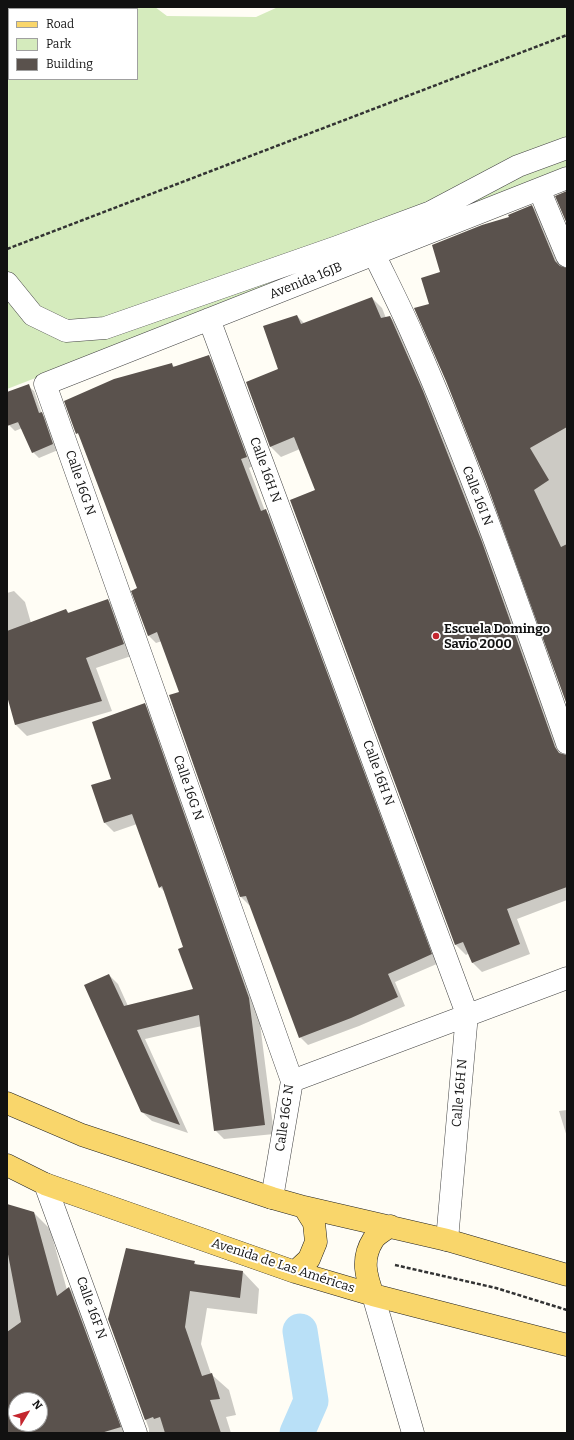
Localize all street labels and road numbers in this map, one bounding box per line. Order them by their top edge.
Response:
street label: Avenida 16JB [267,259,345,303]
street label: Calle 16H N [246,435,284,505]
street label: Calle 16G N [62,448,98,518]
street label: Calle 16I N [458,464,496,528]
street label: Calle 16H N [359,738,397,808]
street label: Calle 16G N [170,753,206,823]
street label: Calle 16H N [449,1058,471,1128]
street label: Calle 16G N [273,1083,297,1153]
street label: Avenida de Las Américas [209,1235,357,1297]
street label: Calle 16F N [72,1275,110,1341]

